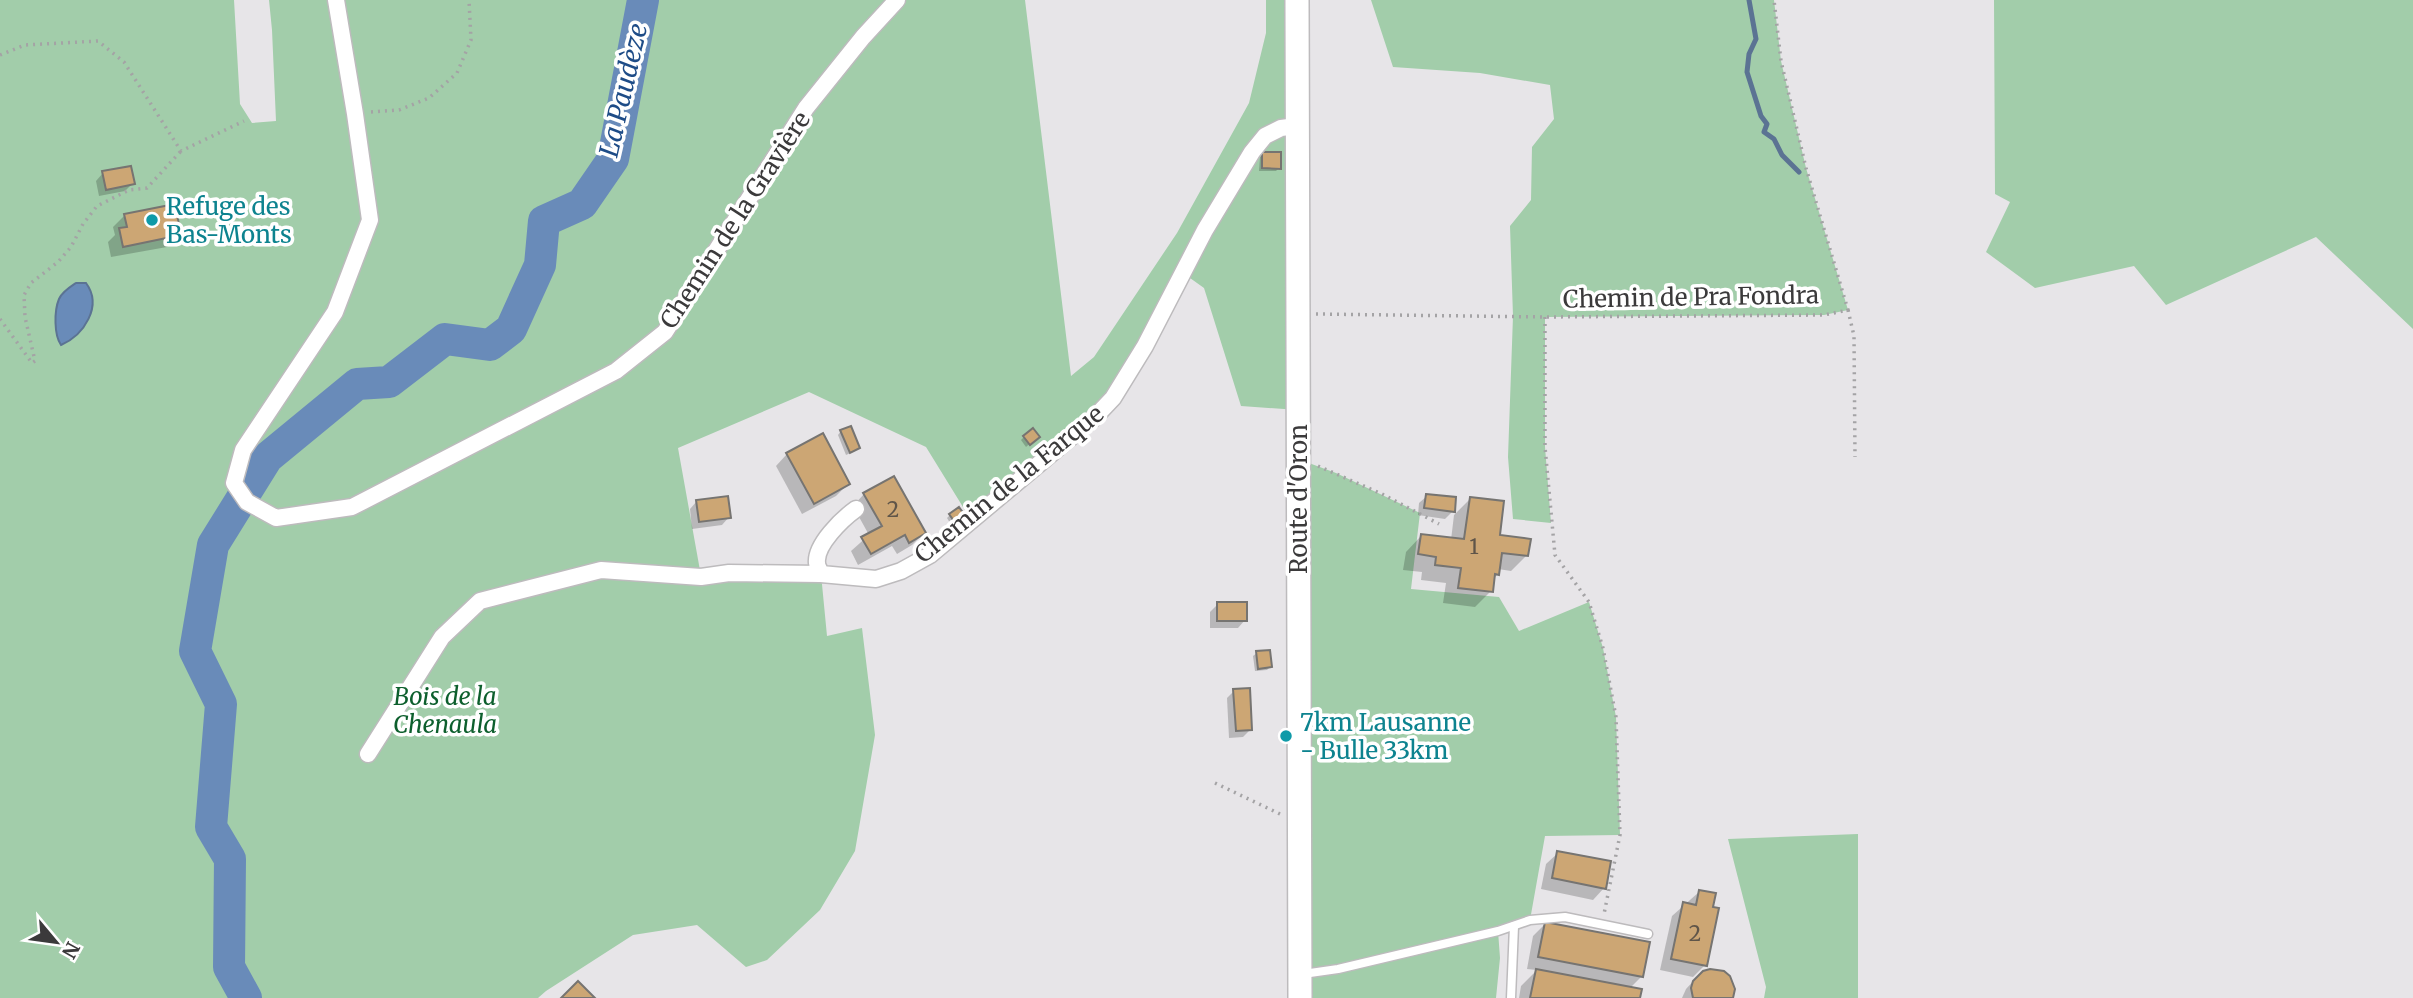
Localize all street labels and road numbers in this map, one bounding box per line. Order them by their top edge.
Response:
street label: Chemin de la Gravière [653,106,817,334]
street label: Chemin de Pra Fondra [1563,279,1819,315]
street label: Chemin de la Farque [908,398,1110,570]
street label: Route d'Oron [1283,424,1314,574]

